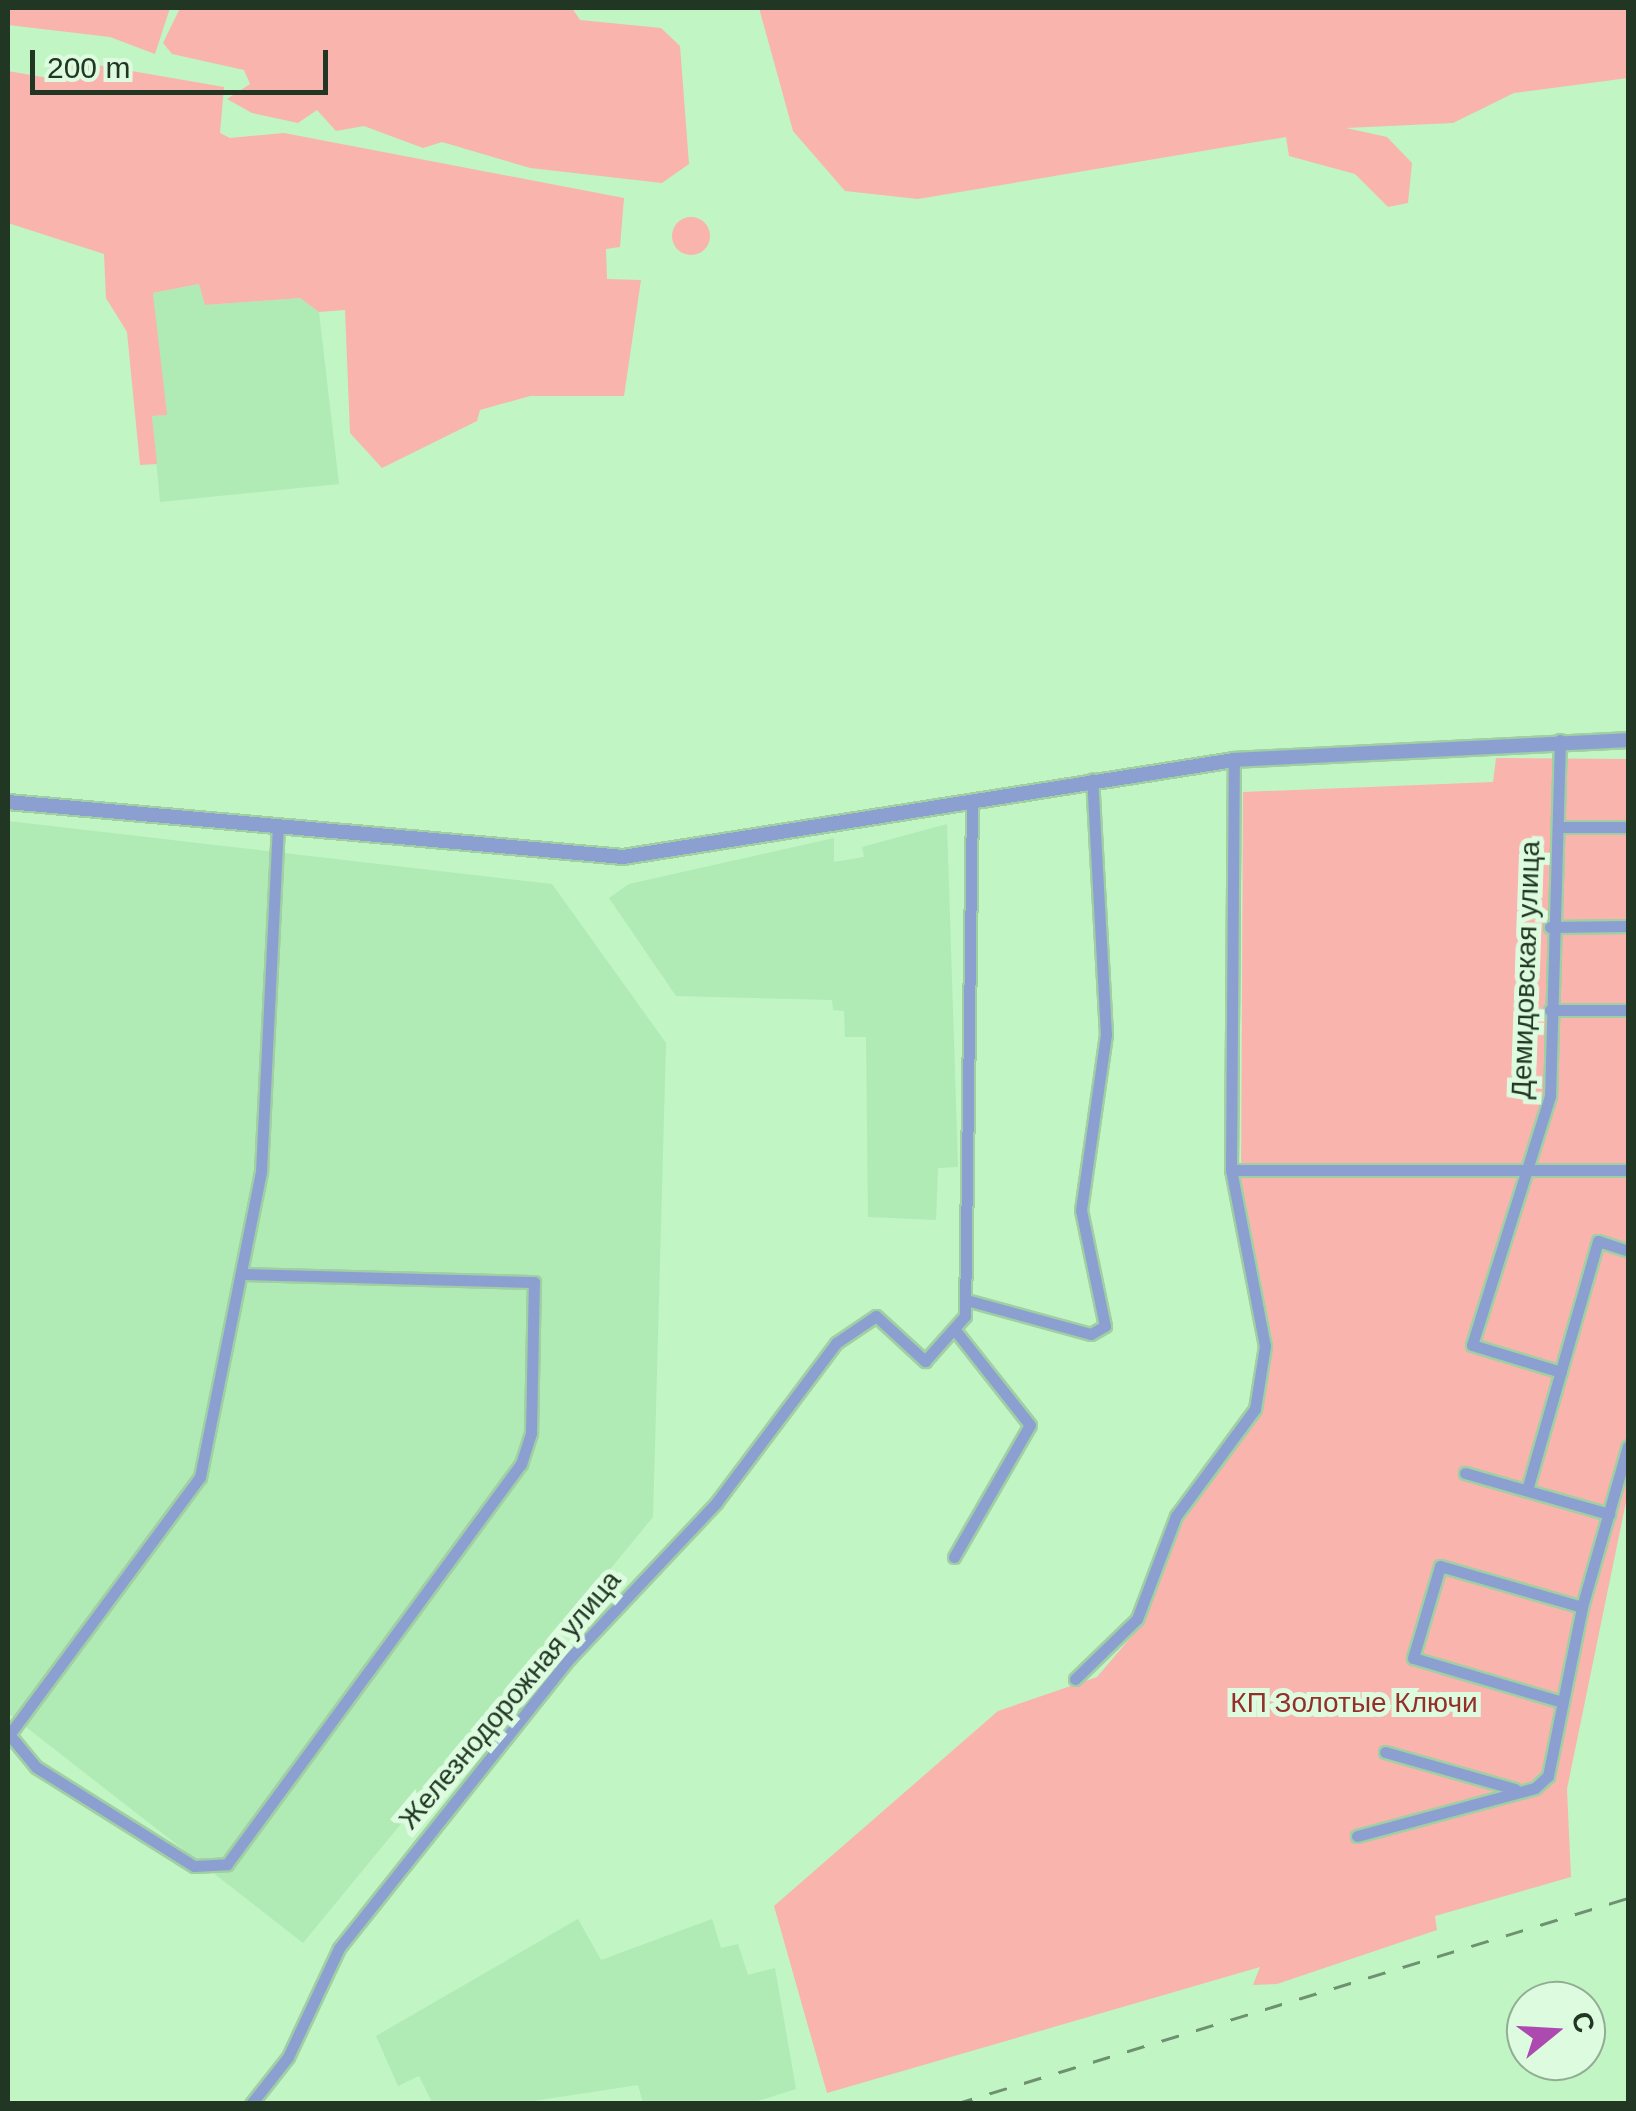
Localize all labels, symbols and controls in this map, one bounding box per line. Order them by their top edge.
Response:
scale bar [35,30,332,92]
text: 200 m [47,51,130,84]
street label: Демидовская улица [1505,840,1547,1100]
street label: Железнодорожная улица [392,1564,628,1836]
park label: КП Золотые Ключи [1230,1686,1478,1720]
north arrow [1506,1981,1606,2081]
text: С [1565,2008,1601,2037]

